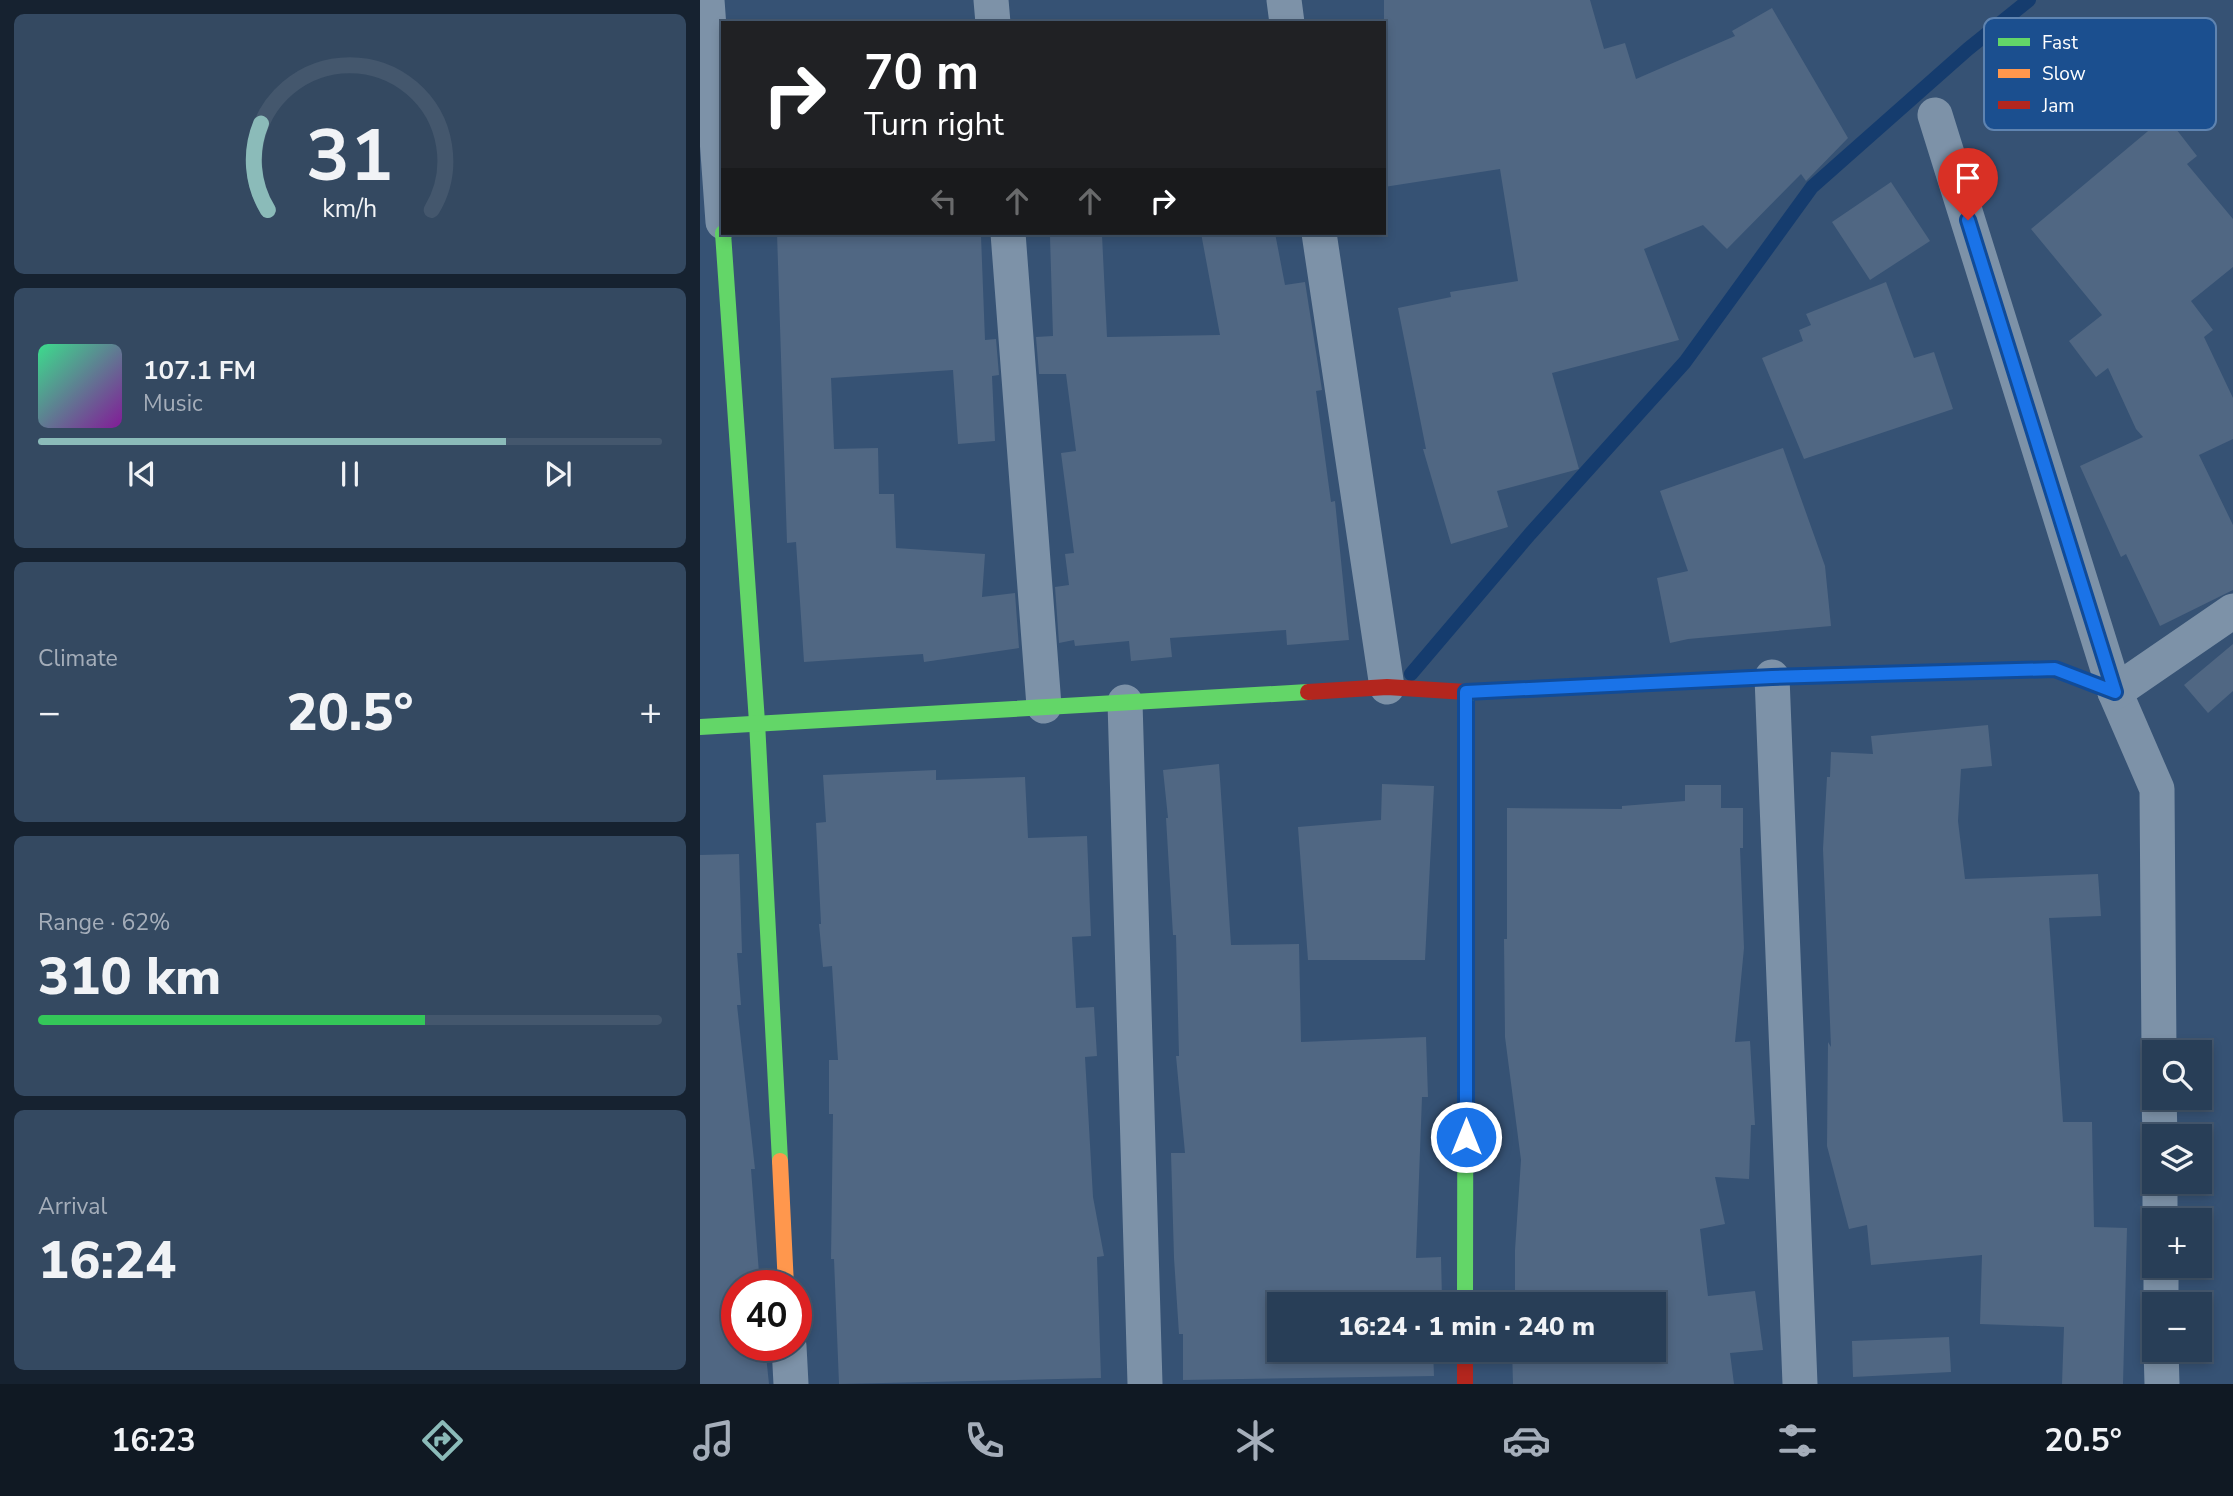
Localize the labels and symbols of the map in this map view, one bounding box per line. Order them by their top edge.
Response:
legend [1984,18,2216,130]
text: Fast [2042,30,2078,56]
text: Slow [2042,61,2086,87]
text: Jam [2041,93,2075,119]
pin [1938,148,1998,220]
position arrow [1429,1100,1503,1174]
speed limit sign: 40 [721,1270,812,1361]

